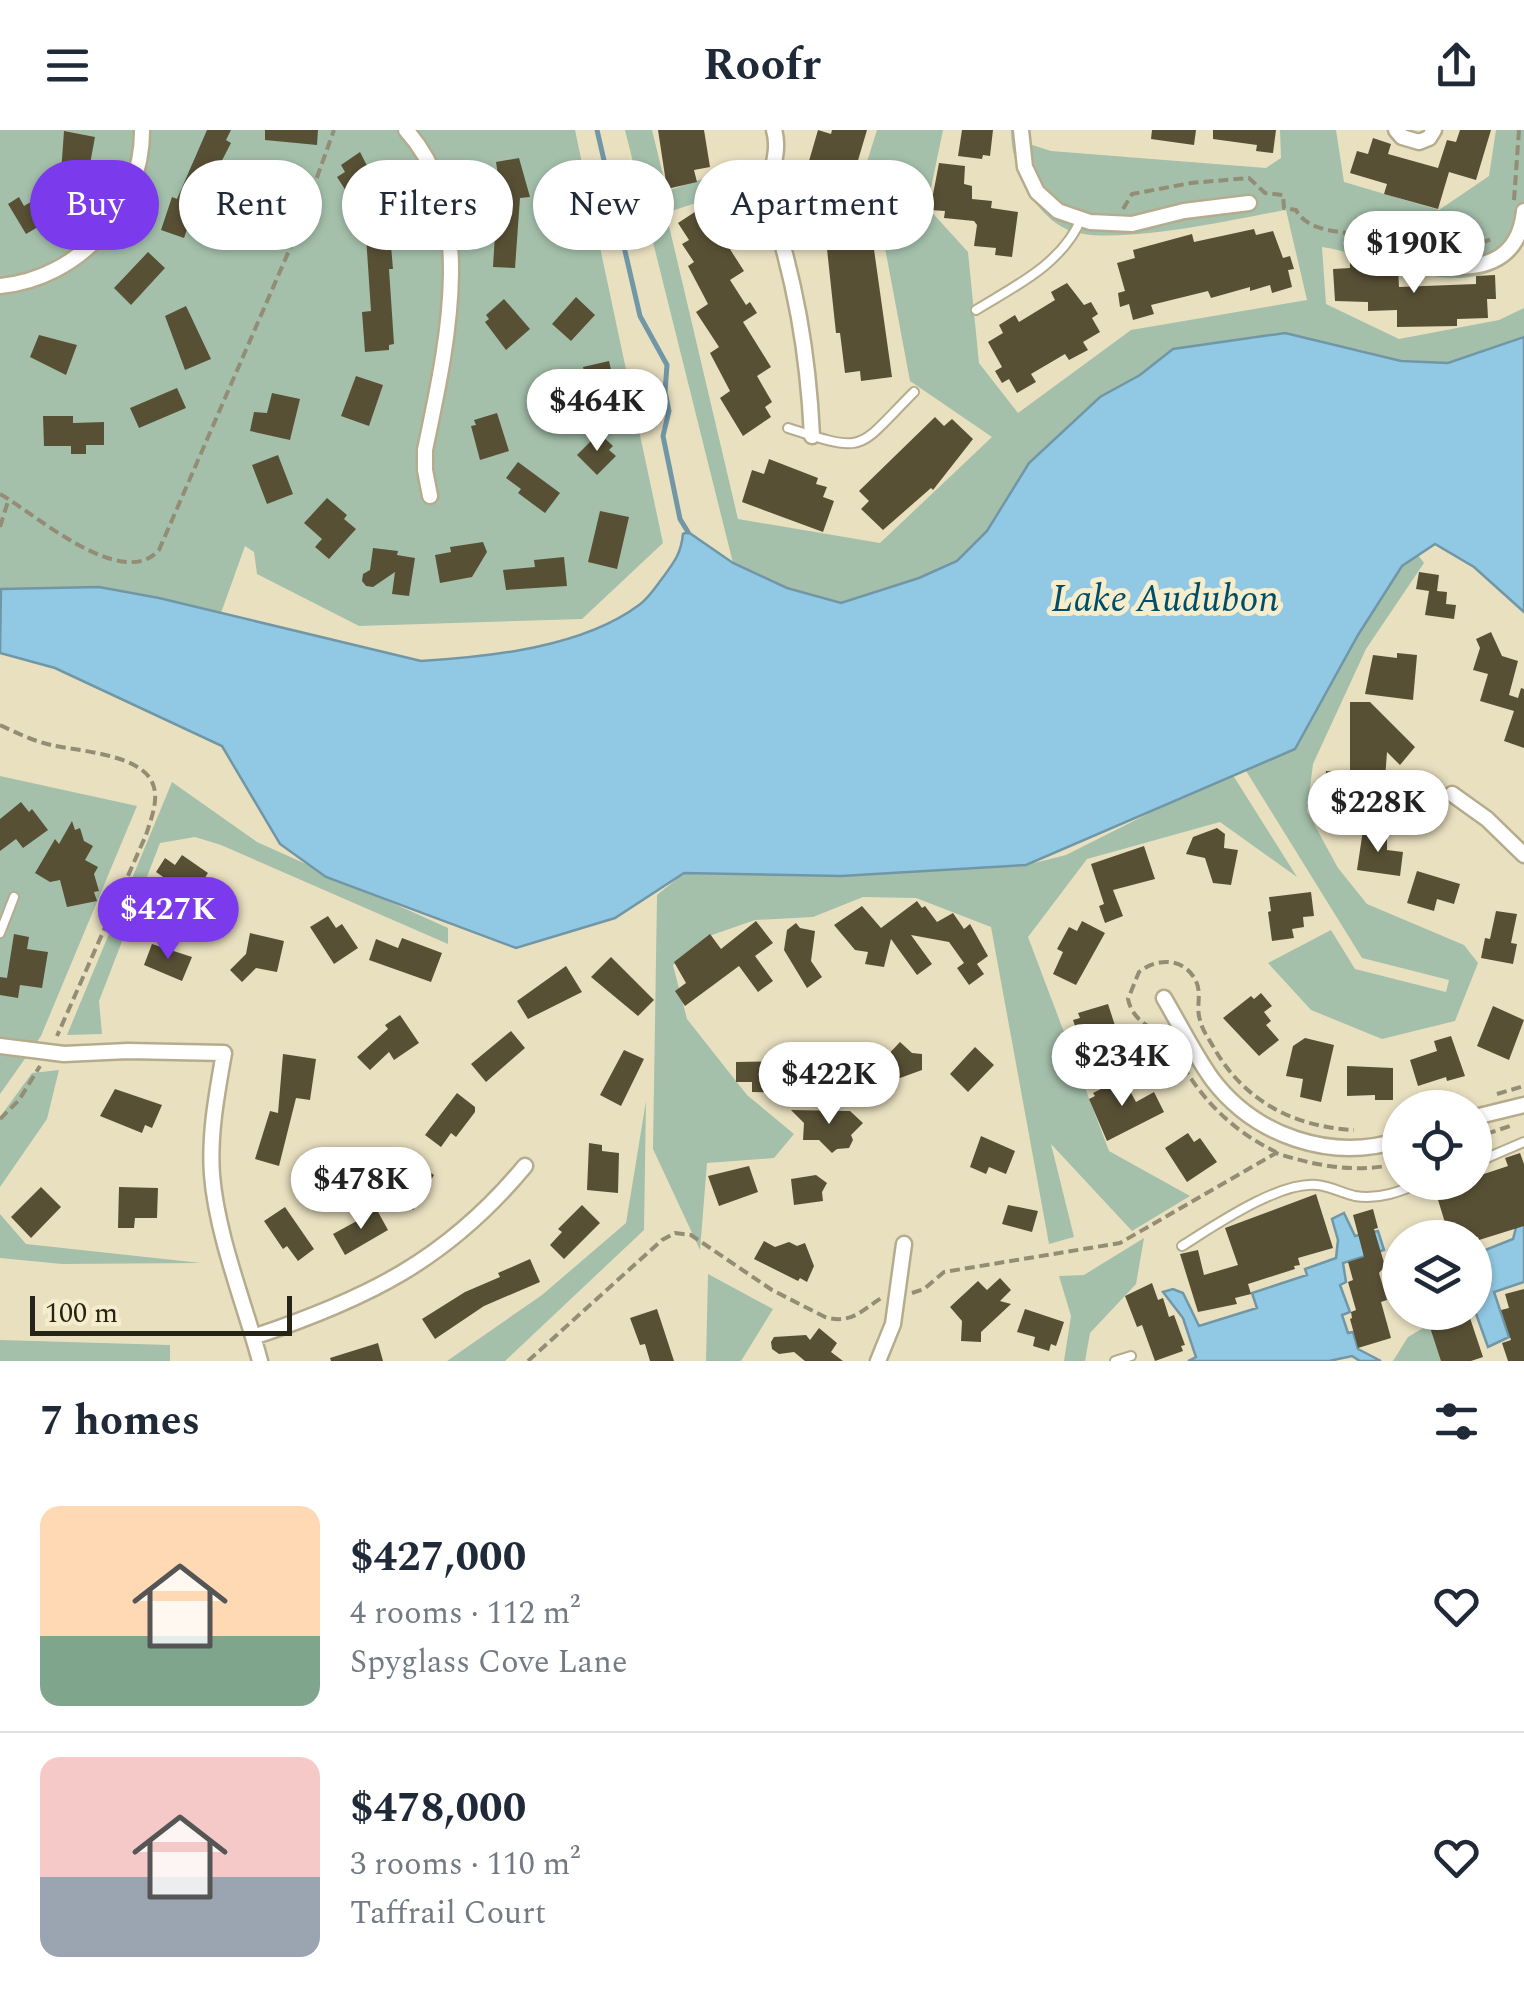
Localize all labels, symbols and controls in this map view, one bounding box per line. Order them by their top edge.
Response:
text: Roofr [703,31,821,100]
icon: menu [40,38,95,93]
icon: share [1429,38,1484,93]
chip: Buy [30,160,159,250]
chip: Rent [179,160,322,250]
chip: Filters [342,160,513,250]
chip: New [533,160,674,250]
chip: Apartment [694,160,934,250]
pin: $190K [1344,211,1484,296]
text: $190K [1366,219,1462,268]
pin: $464K [527,369,667,454]
text: $464K [549,377,645,426]
water label: Lake Audubon [1051,571,1279,629]
pin: $228K [1308,770,1448,855]
text: $228K [1330,778,1426,827]
pin: $427K [98,877,238,962]
text: $427K [120,885,216,934]
pin: $234K [1052,1024,1192,1109]
text: $234K [1074,1032,1170,1081]
pin: $422K [759,1042,899,1127]
text: $422K [781,1050,877,1099]
map controls [1382,1090,1492,1330]
button: locate [1382,1090,1492,1200]
pin: $478K [291,1147,431,1232]
text: $478K [313,1155,409,1204]
button: layers [1382,1220,1492,1330]
scale bar [30,1291,292,1336]
text: 100 m [45,1292,118,1335]
text: 7 homes [40,1390,200,1453]
icon: filters [1429,1394,1484,1449]
text: $427,000 [350,1526,526,1589]
icon: home [120,1546,240,1666]
icon: heart [1429,1579,1484,1634]
text: 4 rooms · 112 m² [350,1589,580,1638]
text: Spyglass Cove Lane [350,1638,627,1687]
text: $478,000 [350,1777,526,1840]
icon: home [120,1797,240,1917]
icon: heart [1429,1830,1484,1885]
text: 3 rooms · 110 m² [350,1840,580,1889]
text: Taffrail Court [350,1889,546,1938]

